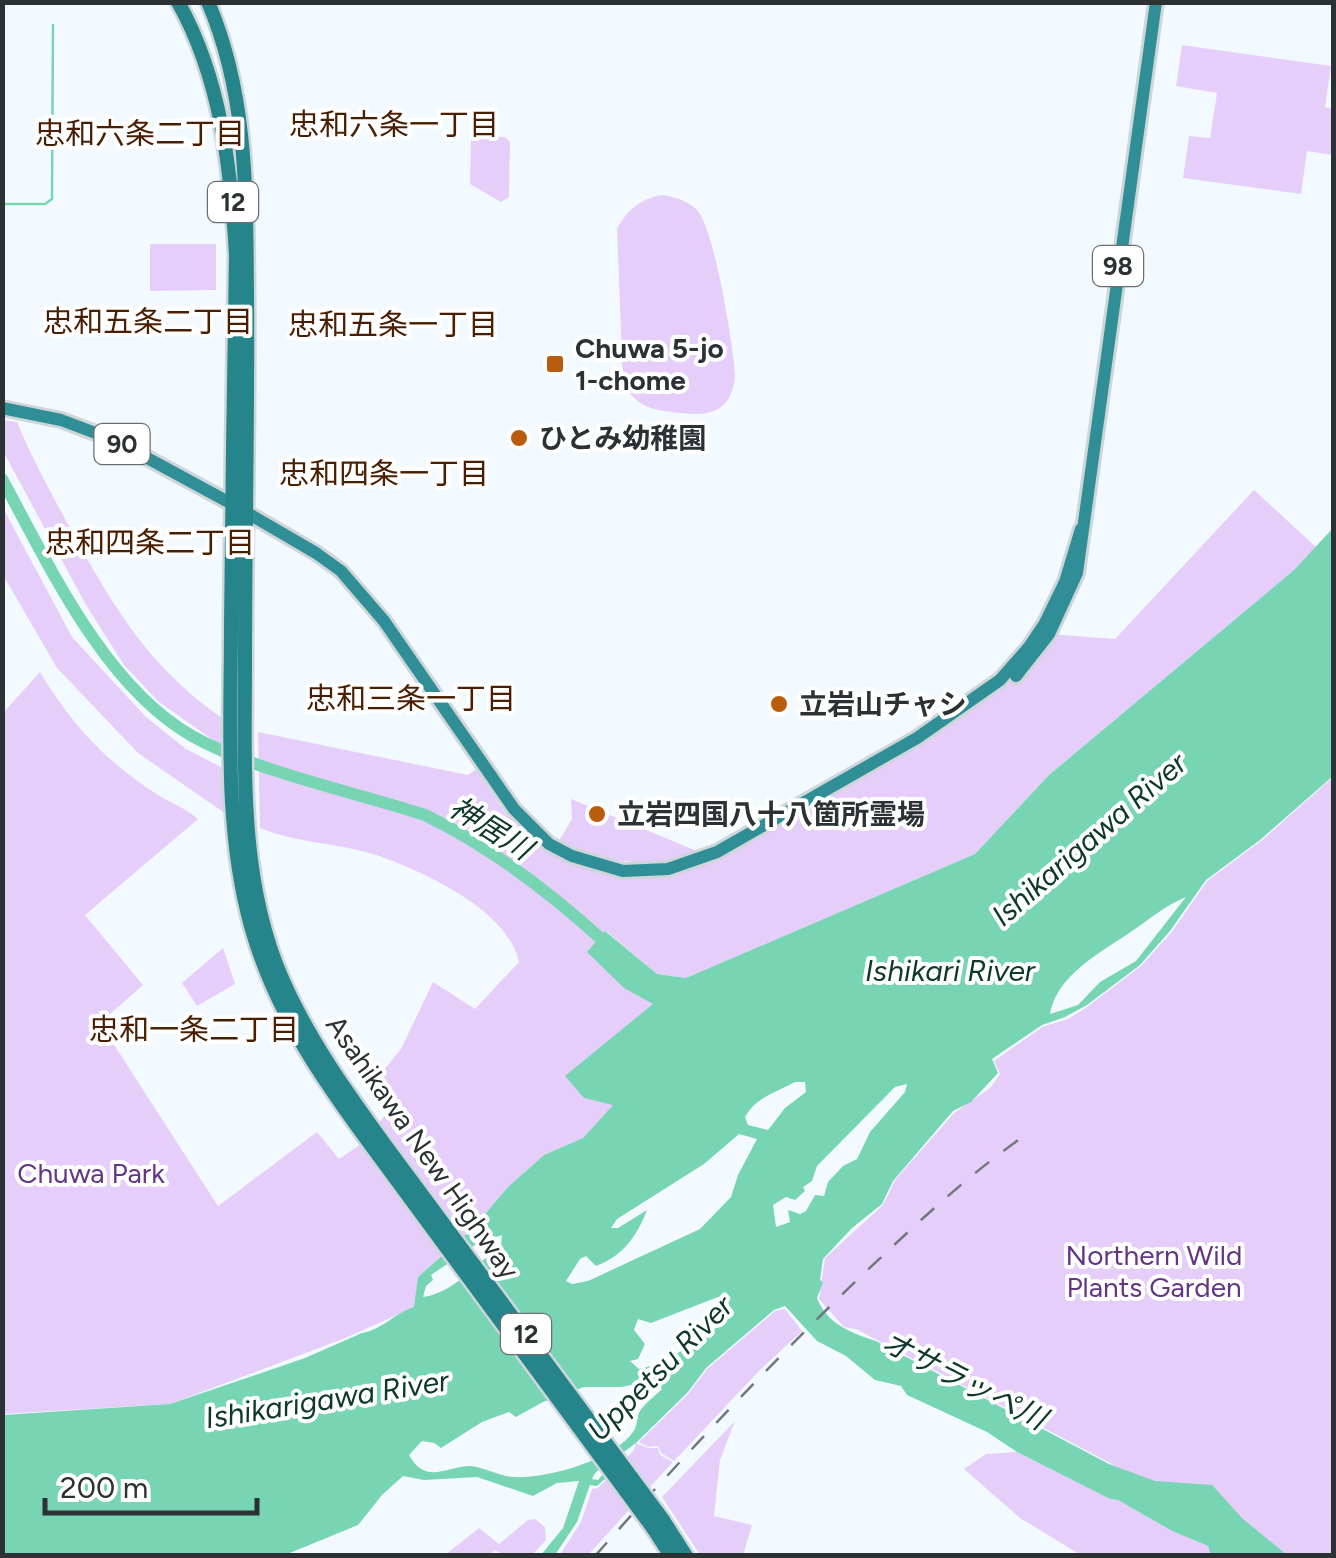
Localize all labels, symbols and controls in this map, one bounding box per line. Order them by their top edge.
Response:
district label: 忠和六条一丁目 [289,106,499,143]
district label: 忠和六条二丁目 [35,115,245,152]
road number: 12 [208,182,258,222]
road number: 98 [1093,246,1143,286]
district label: 忠和五条二丁目 [43,303,253,340]
district label: 忠和五条一丁目 [288,306,498,343]
place label: Chuwa 5-jo 1-chome [575,331,724,397]
marker: Chuwa 5-jo 1-chome [544,353,566,375]
place label: ひとみ幼稚園 [539,421,706,455]
road number: 90 [94,424,150,464]
marker: ひとみ幼稚園 [508,427,530,449]
district label: 忠和四条一丁目 [279,455,489,492]
district label: 忠和四条二丁目 [45,524,255,561]
district label: 忠和三条一丁目 [306,680,516,717]
place label: 立岩山チャシ [799,687,967,721]
marker: 立岩山チャシ [768,693,790,715]
water label: Ishikarigawa River [984,743,1195,934]
water label: 神居川 [443,788,542,869]
place label: 立岩四国八十八箇所霊場 [617,797,925,831]
marker: 立岩四国八十八箇所霊場 [586,803,608,825]
water label: Ishikari River [865,952,1037,989]
street label: Asahikawa New Highway [319,1009,527,1286]
district label: 忠和一条二丁目 [89,1011,299,1048]
park label: Chuwa Park [17,1156,165,1190]
park label: Northern Wild Plants Garden [1066,1238,1242,1304]
water label: Uppetsu River [580,1286,742,1448]
road number: 12 [501,1314,551,1354]
water label: オサラッペ川 [875,1323,1055,1439]
water label: Ishikarigawa River [203,1361,453,1437]
scale bar [45,1453,258,1515]
text: 200 m [60,1469,148,1506]

